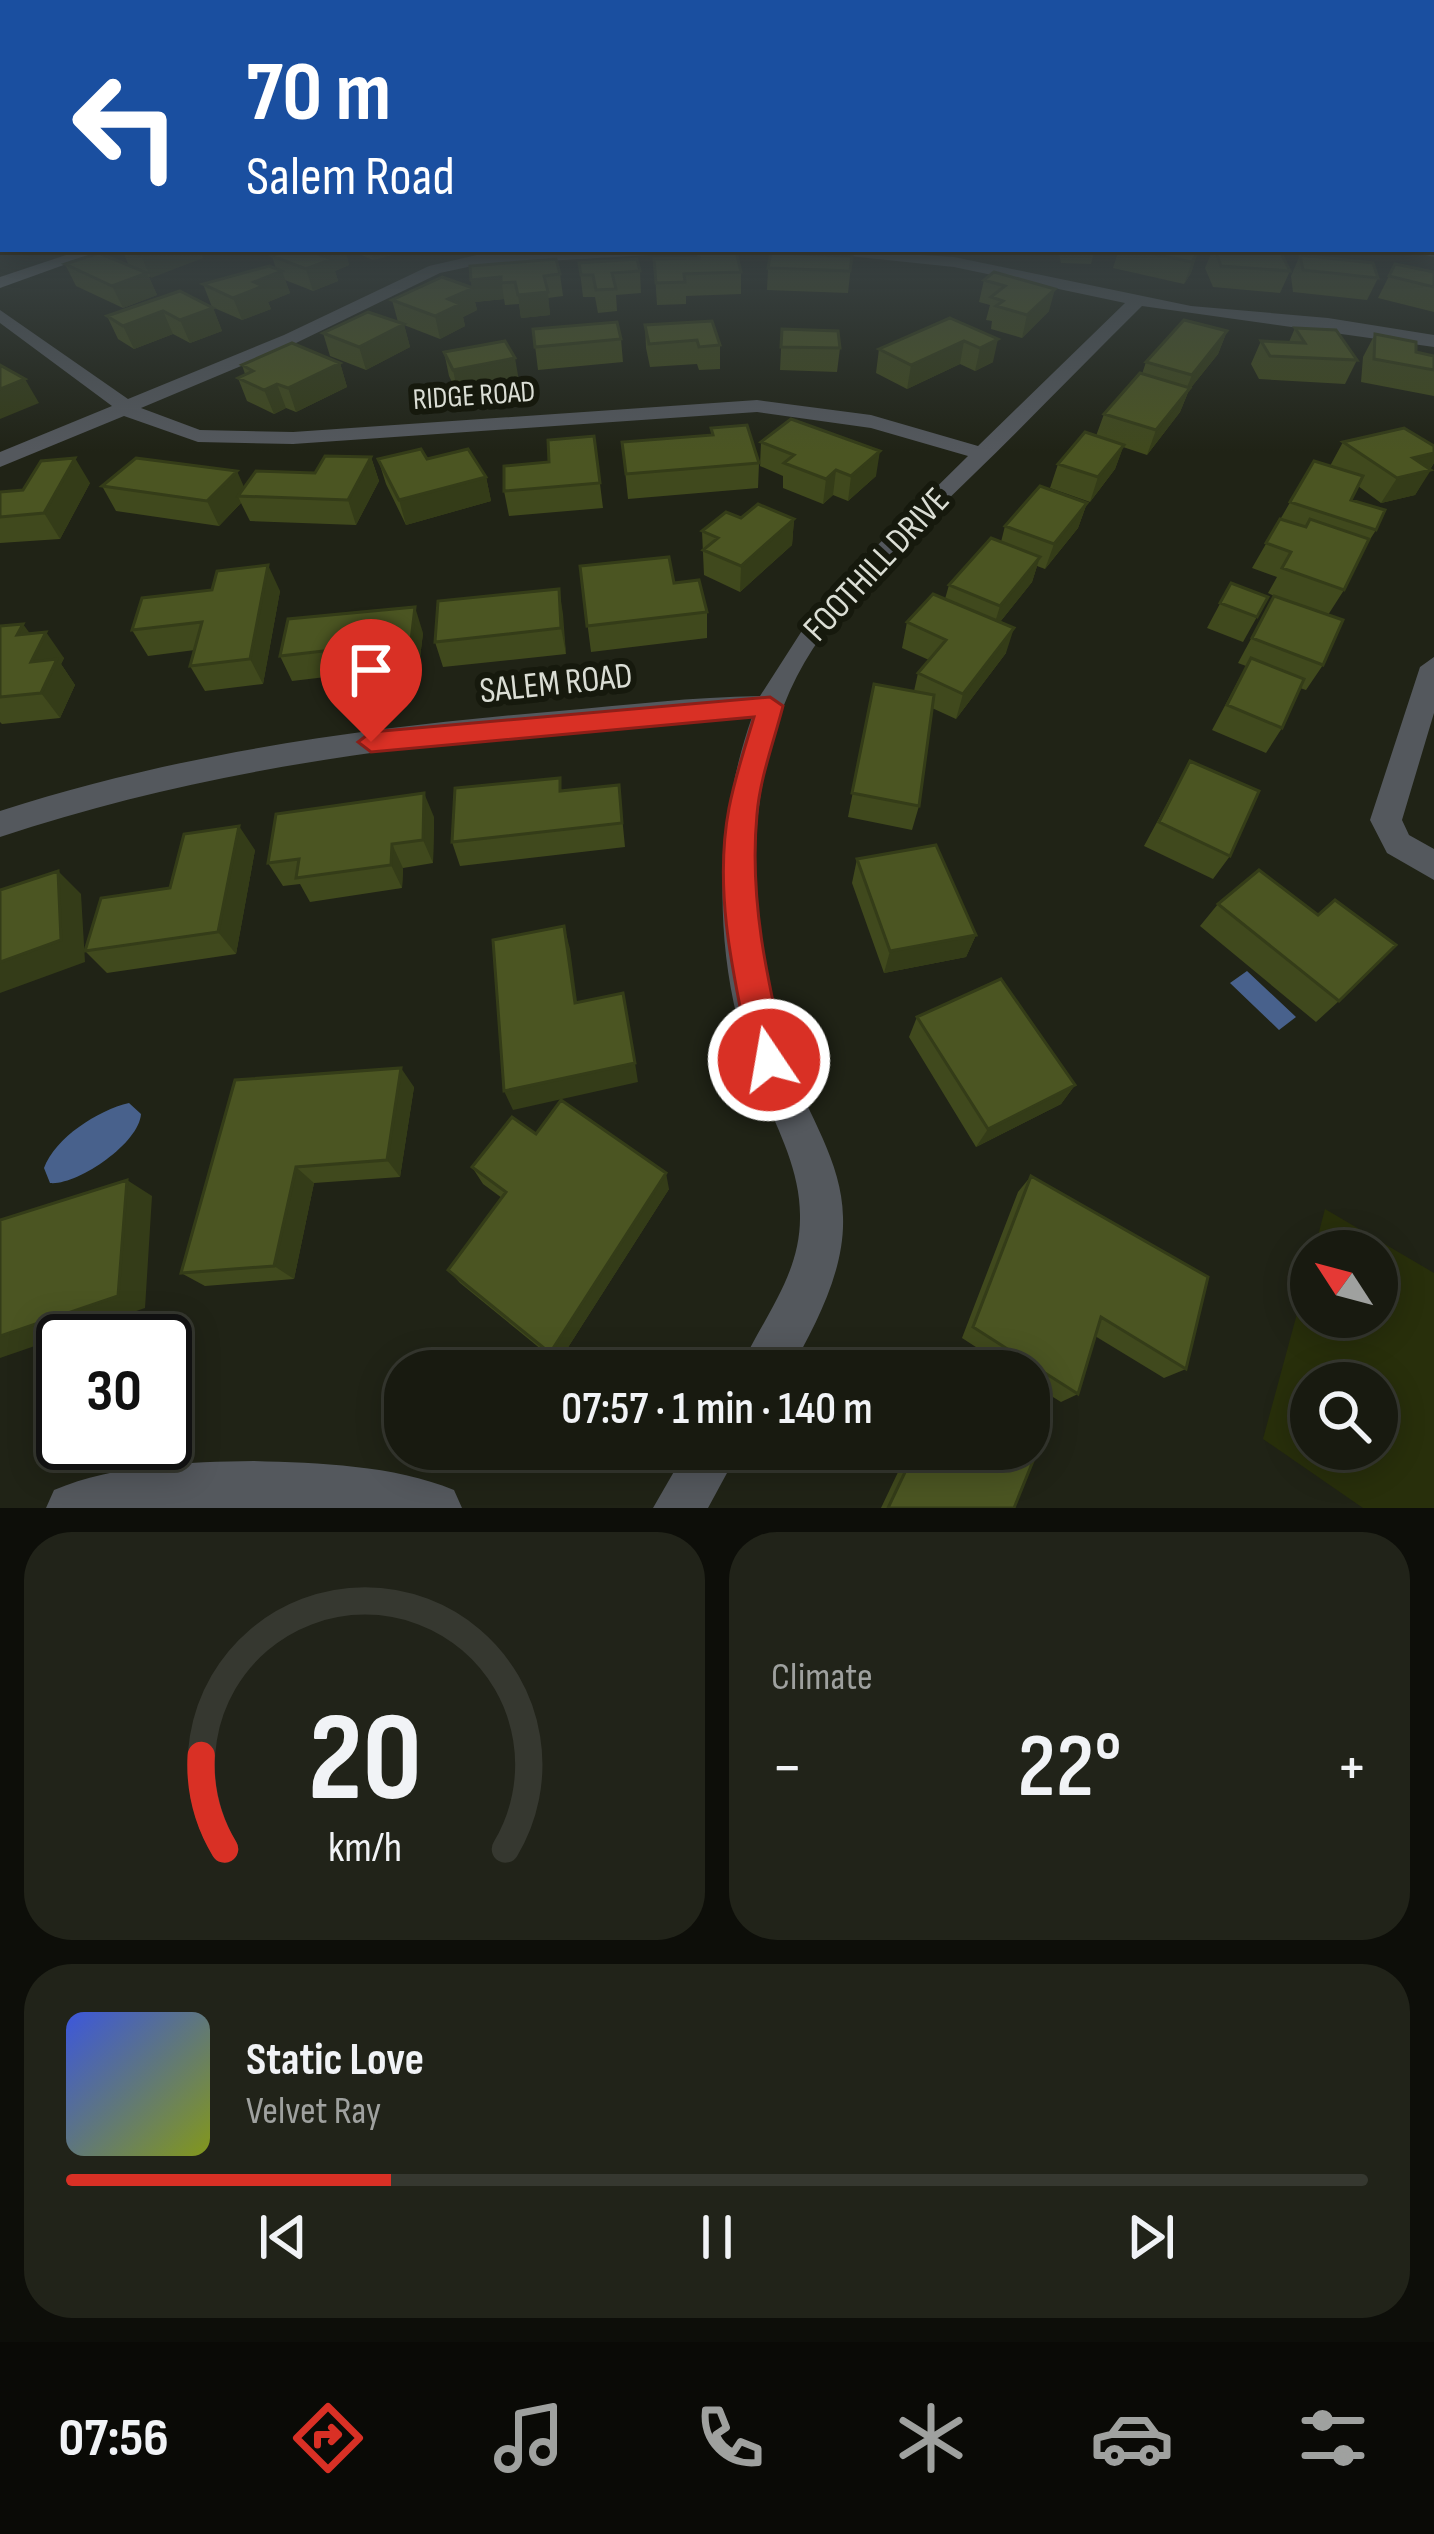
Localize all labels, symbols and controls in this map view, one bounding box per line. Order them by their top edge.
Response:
text: 70 m [246,43,391,144]
icon: left [48,48,204,204]
text: Salem Road [246,145,455,210]
street label: RIDGE ROAD [412,374,536,418]
street label: FOOTHILL DRIVE [795,479,959,651]
pin [320,619,422,742]
icon: arrive [338,637,404,703]
street label: SALEM ROAD [478,655,634,713]
position arrow [706,997,832,1123]
north arrow [1290,1230,1398,1338]
map controls [1290,1230,1398,1470]
speed limit sign: 30 [36,1314,192,1470]
button: search [1290,1362,1398,1470]
text: 07:57 · 1 min · 140 m [561,1382,873,1437]
text: Climate [771,1654,873,1701]
text: 20 [307,1686,422,1835]
text: 22° [1017,1714,1122,1822]
text: − [771,1729,803,1808]
text: + [1336,1729,1368,1808]
text: km/h [327,1822,402,1874]
text: Static Love [246,2033,424,2088]
text: Velvet Ray [246,2088,381,2135]
icon: previous [250,2204,316,2270]
icon: pause [684,2204,750,2270]
icon: next [1118,2204,1184,2270]
icon: directions [286,2396,370,2480]
icon: music [487,2396,571,2480]
icon: phone [688,2396,772,2480]
icon: climate [889,2396,973,2480]
icon: car [1090,2396,1174,2480]
icon: filters [1291,2396,1375,2480]
text: 07:56 [59,2406,169,2471]

